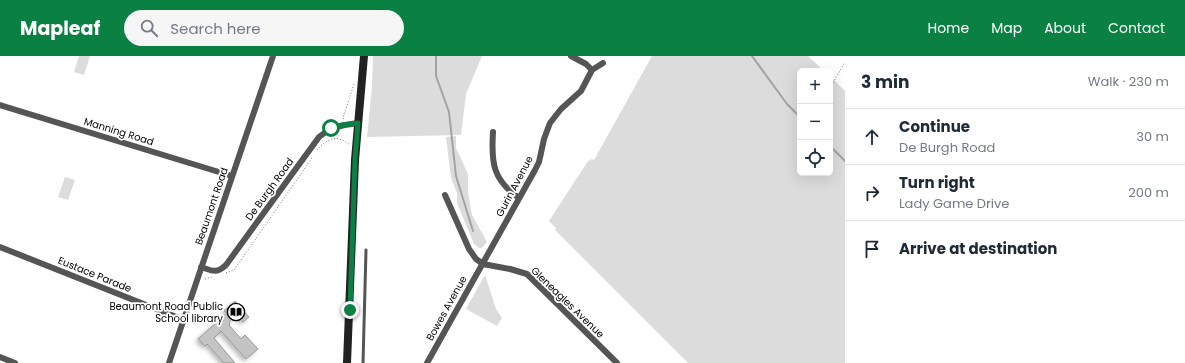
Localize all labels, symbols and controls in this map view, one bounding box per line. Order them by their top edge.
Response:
search box [124,10,404,46]
text: Mapleaf [20,15,100,42]
icon: search [138,17,160,39]
text: Search here [170,18,261,39]
text: Home [927,18,969,38]
text: Map [991,18,1022,38]
text: About [1044,18,1086,38]
text: Contact [1108,18,1165,38]
map controls [797,68,833,176]
button: + [797,68,833,104]
text: 3 min [861,70,909,94]
text: Walk · 230 m [1088,72,1169,91]
button: − [797,104,833,140]
street label: Manning Road [82,114,156,149]
text: Continue [899,116,970,137]
route start [322,119,340,137]
icon: ahead [861,126,883,148]
text: 30 m [1136,127,1169,146]
text: De Burgh Road [899,138,995,157]
button: locate [797,140,833,176]
street label: Gurin Avenue [492,153,537,219]
street label: De Burgh Road [242,155,297,224]
street label: Beaumont Road [191,165,232,247]
text: Turn right [899,172,975,193]
icon: right [861,182,883,204]
text: 200 m [1128,183,1169,202]
text: Lady Game Drive [899,194,1009,213]
icon: arrive [861,238,883,260]
text: Arrive at destination [899,238,1057,259]
street label: Eustace Parade [56,253,134,296]
street label: Gleneagles Avenue [528,263,608,341]
street label: Bowes Avenue [422,273,471,344]
place label: Beaumont Road Public School library [109,299,223,326]
route end [341,301,359,319]
library icon: Beaumont Road Public School library [226,302,246,322]

